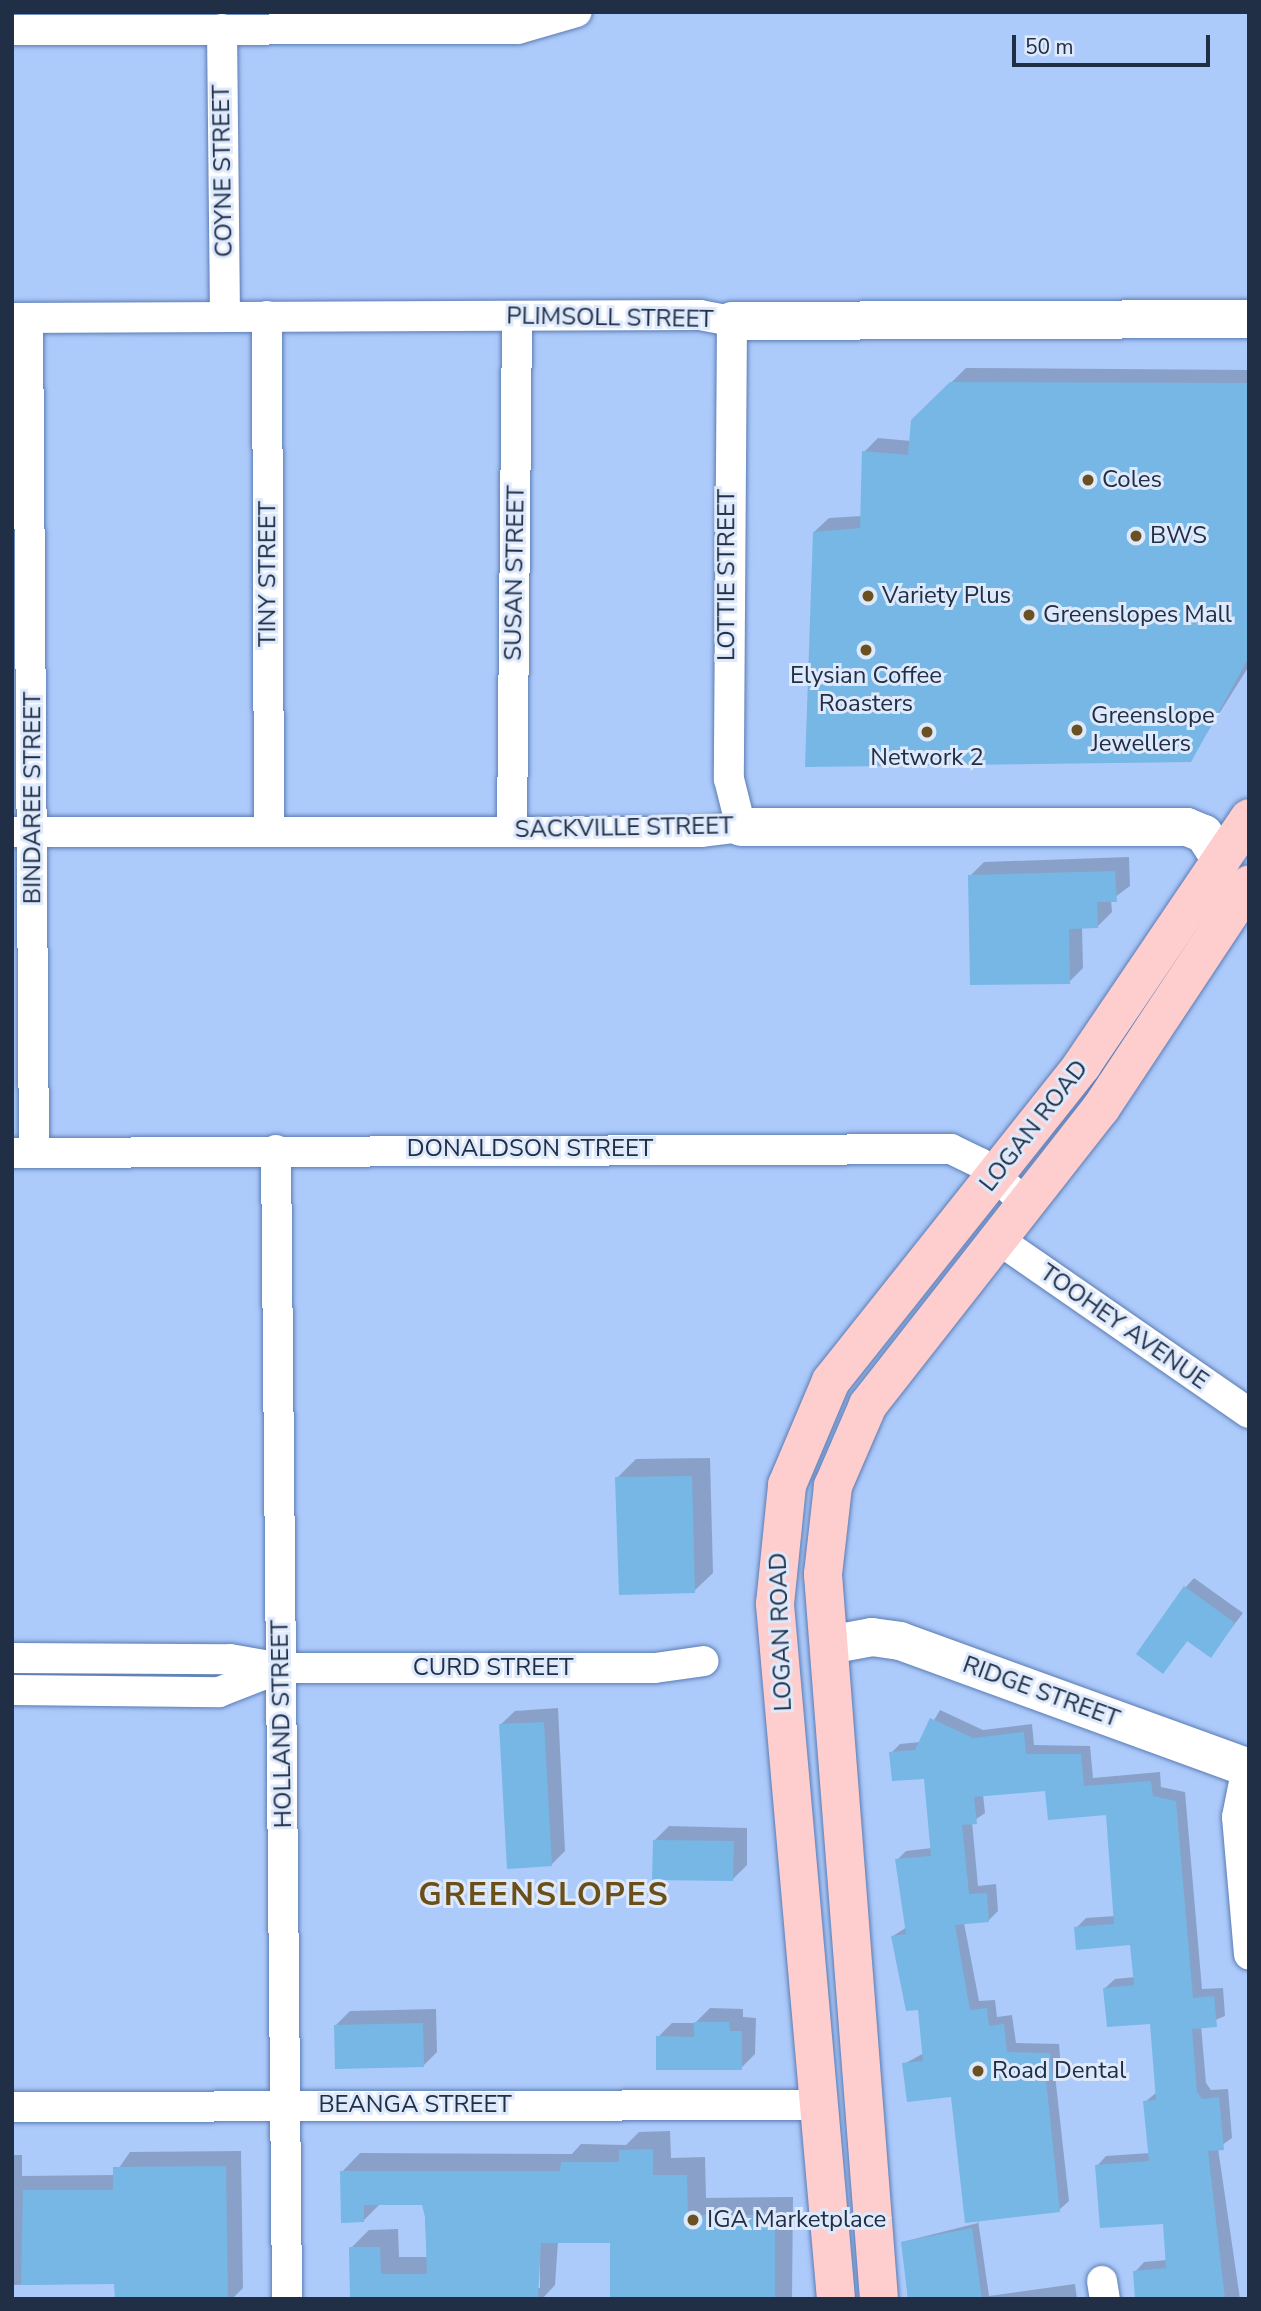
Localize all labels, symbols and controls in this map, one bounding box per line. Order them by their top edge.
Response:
scale bar [1016,21,1214,65]
text: 50 m [1025,33,1074,61]
street label: COYNE STREET [207,84,239,258]
street label: PLIMSOLL STREET [506,302,714,334]
place label: Coles [1102,466,1162,494]
marker: Coles [1080,472,1096,488]
street label: SUSAN STREET [499,485,531,661]
street label: LOTTIE STREET [713,489,741,661]
street label: TINY STREET [254,501,282,647]
place label: BWS [1150,522,1207,550]
marker: BWS [1128,528,1144,544]
place label: Variety Plus [882,582,1011,610]
marker: Variety Plus [860,588,876,604]
place label: Greenslopes Mall [1043,601,1232,629]
marker: Greenslopes Mall [1021,607,1037,623]
marker: Elysian Coffee Roasters [858,642,874,658]
place label: Elysian Coffee Roasters [790,662,942,718]
street label: BINDAREE STREET [19,692,47,904]
place label: Greenslope Jewellers [1091,702,1215,758]
marker: Greenslope Jewellers [1069,722,1085,738]
marker: Network 2 [919,724,935,740]
place label: Network 2 [870,744,984,772]
street label: SACKVILLE STREET [514,812,734,844]
street label: LOGAN ROAD [974,1055,1094,1197]
street label: DONALDSON STREET [407,1135,653,1163]
street label: TOOHEY AVENUE [1034,1258,1214,1396]
street label: LOGAN ROAD [764,1552,798,1712]
street label: HOLLAND STREET [266,1620,298,1828]
street label: RIDGE STREET [959,1650,1123,1734]
street label: CURD STREET [413,1654,573,1682]
district label: GREENSLOPES [420,1876,668,1914]
place label: Road Dental [992,2057,1126,2085]
marker: Road Dental [970,2063,986,2079]
street label: BEANGA STREET [318,2091,512,2119]
place label: IGA Marketplace [707,2206,886,2234]
marker: IGA Marketplace [685,2212,701,2228]

